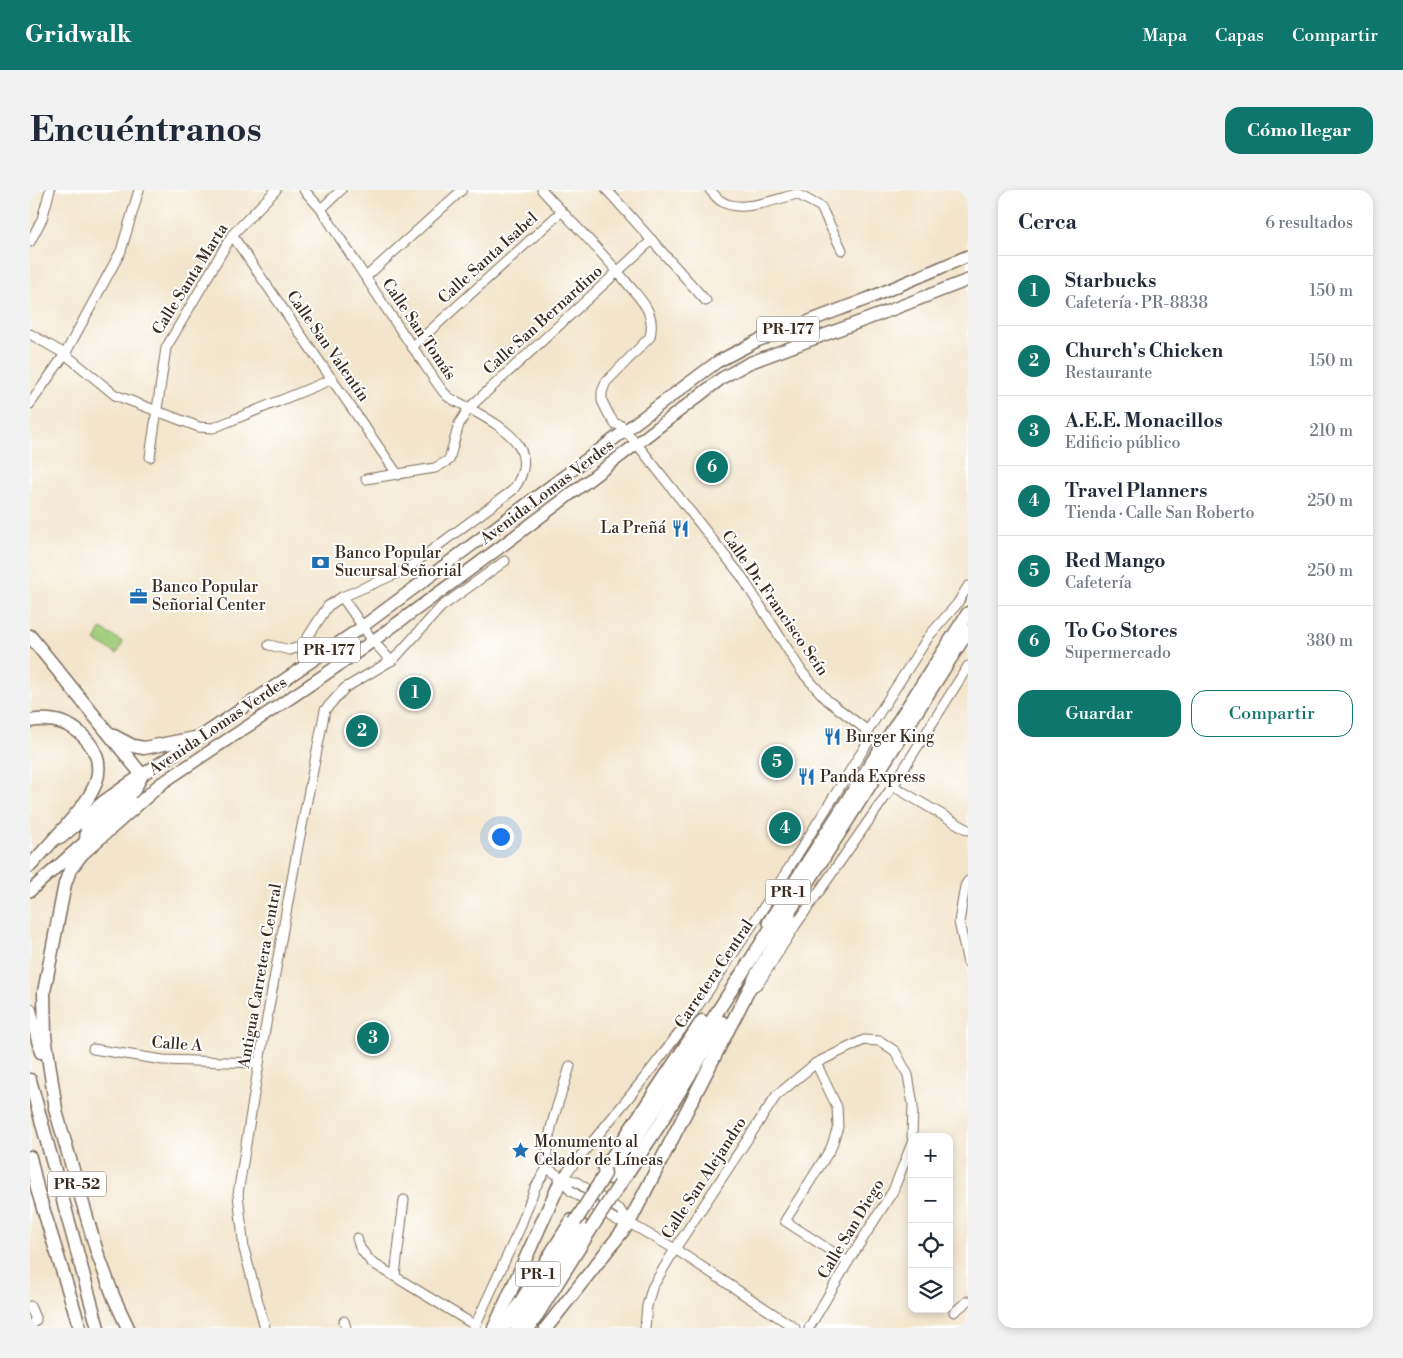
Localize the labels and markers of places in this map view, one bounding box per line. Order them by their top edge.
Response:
pin: 6 [696,448,728,486]
place label: La Preñá [601,518,667,538]
restaurant icon: La Preñá [670,518,690,538]
place label: Banco Popular Sucursal Señorial [334,543,462,581]
bank icon: Banco Popular Sucursal Señorial [311,552,331,572]
place label: Banco Popular Señorial Center [151,577,266,615]
office icon: Banco Popular Señorial Center [128,586,148,606]
pin: 1 [399,674,431,712]
pin: 2 [346,712,378,750]
restaurant icon: Burger King [822,727,842,747]
place label: Burger King [845,727,935,747]
pin: 5 [761,743,793,781]
restaurant icon: Panda Express [796,767,816,787]
place label: Panda Express [820,767,926,787]
pin: 4 [769,809,801,847]
pin: 3 [357,1019,389,1057]
place label: Monumento al Celador de Líneas [534,1132,663,1170]
place icon: Monumento al Celador de Líneas [510,1141,530,1161]

